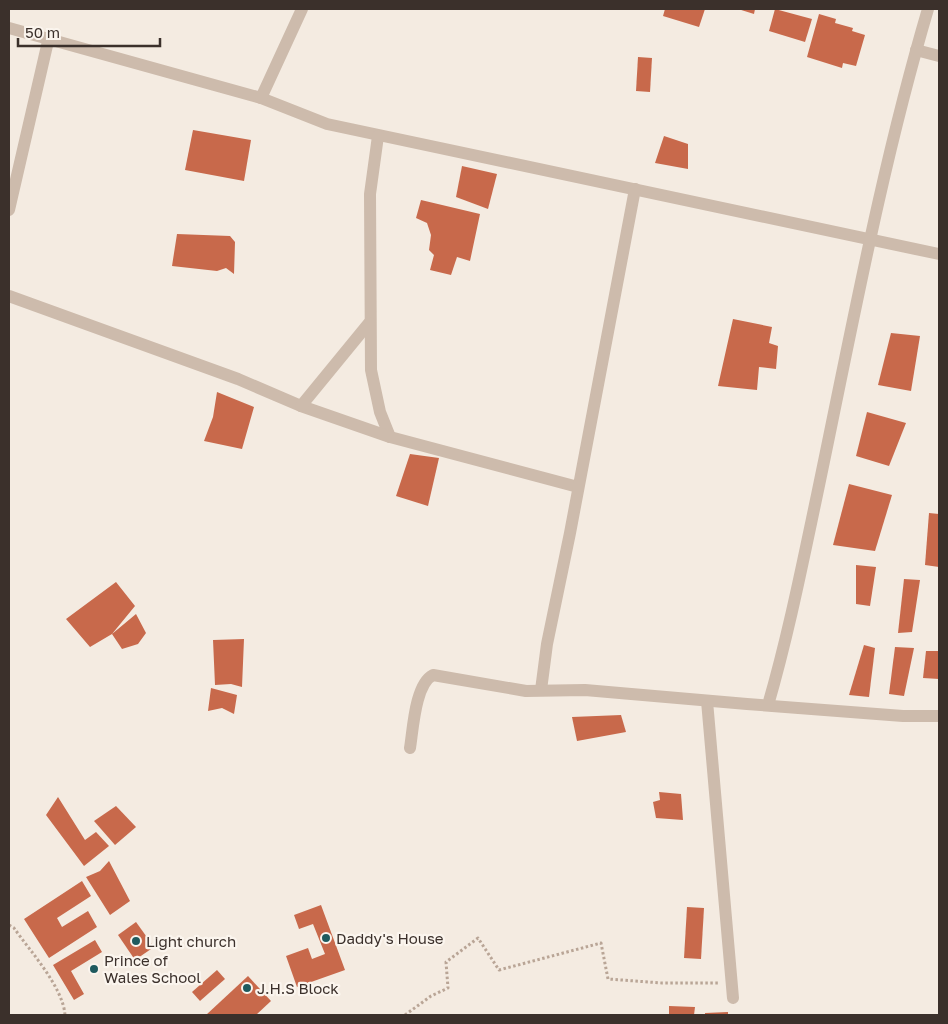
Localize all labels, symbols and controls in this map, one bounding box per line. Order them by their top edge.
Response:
scale bar [18,15,160,47]
text: 50 m [25,23,60,41]
place label: Daddy's House [336,929,444,947]
place label: Light church [146,932,236,950]
marker: Daddy's House [320,932,332,944]
marker: Light church [130,935,142,947]
place label: Prince of Wales School [104,951,201,986]
marker: Prince of Wales School [88,963,100,975]
place label: J.H.S Block [257,979,339,997]
marker: J.H.S Block [241,982,253,994]

